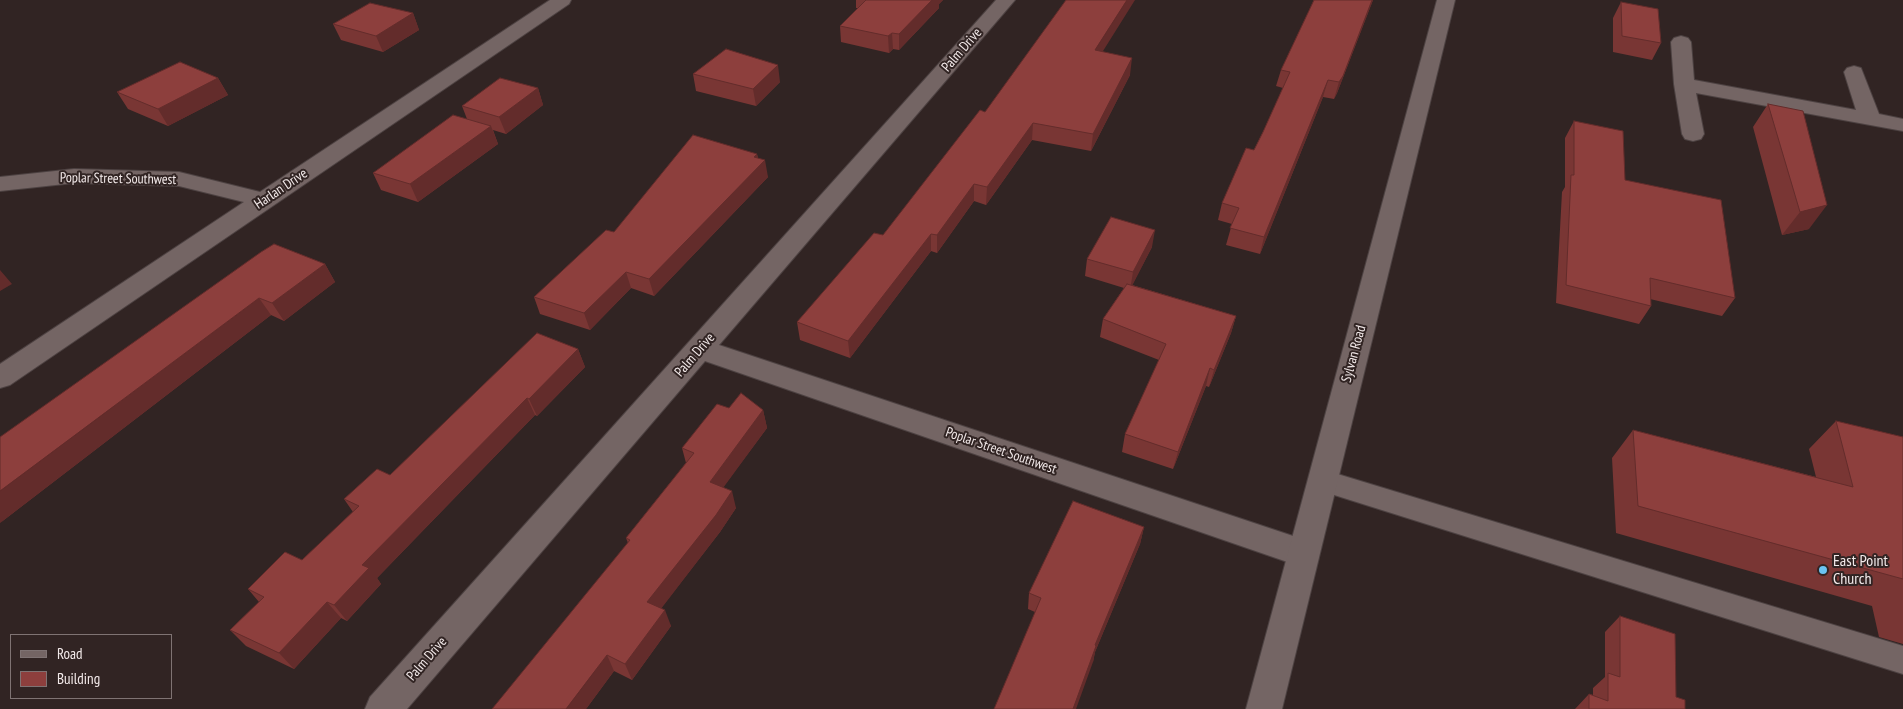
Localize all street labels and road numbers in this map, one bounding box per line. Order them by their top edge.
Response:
street label: Palm Drive [938,25,986,75]
street label: Harlan Drive [251,165,311,213]
street label: Poplar Street Southwest [60,170,176,188]
street label: Sylvan Road [1338,324,1370,384]
street label: Palm Drive [671,330,719,380]
street label: Poplar Street Southwest [943,424,1059,478]
street label: Palm Drive [403,634,451,684]

